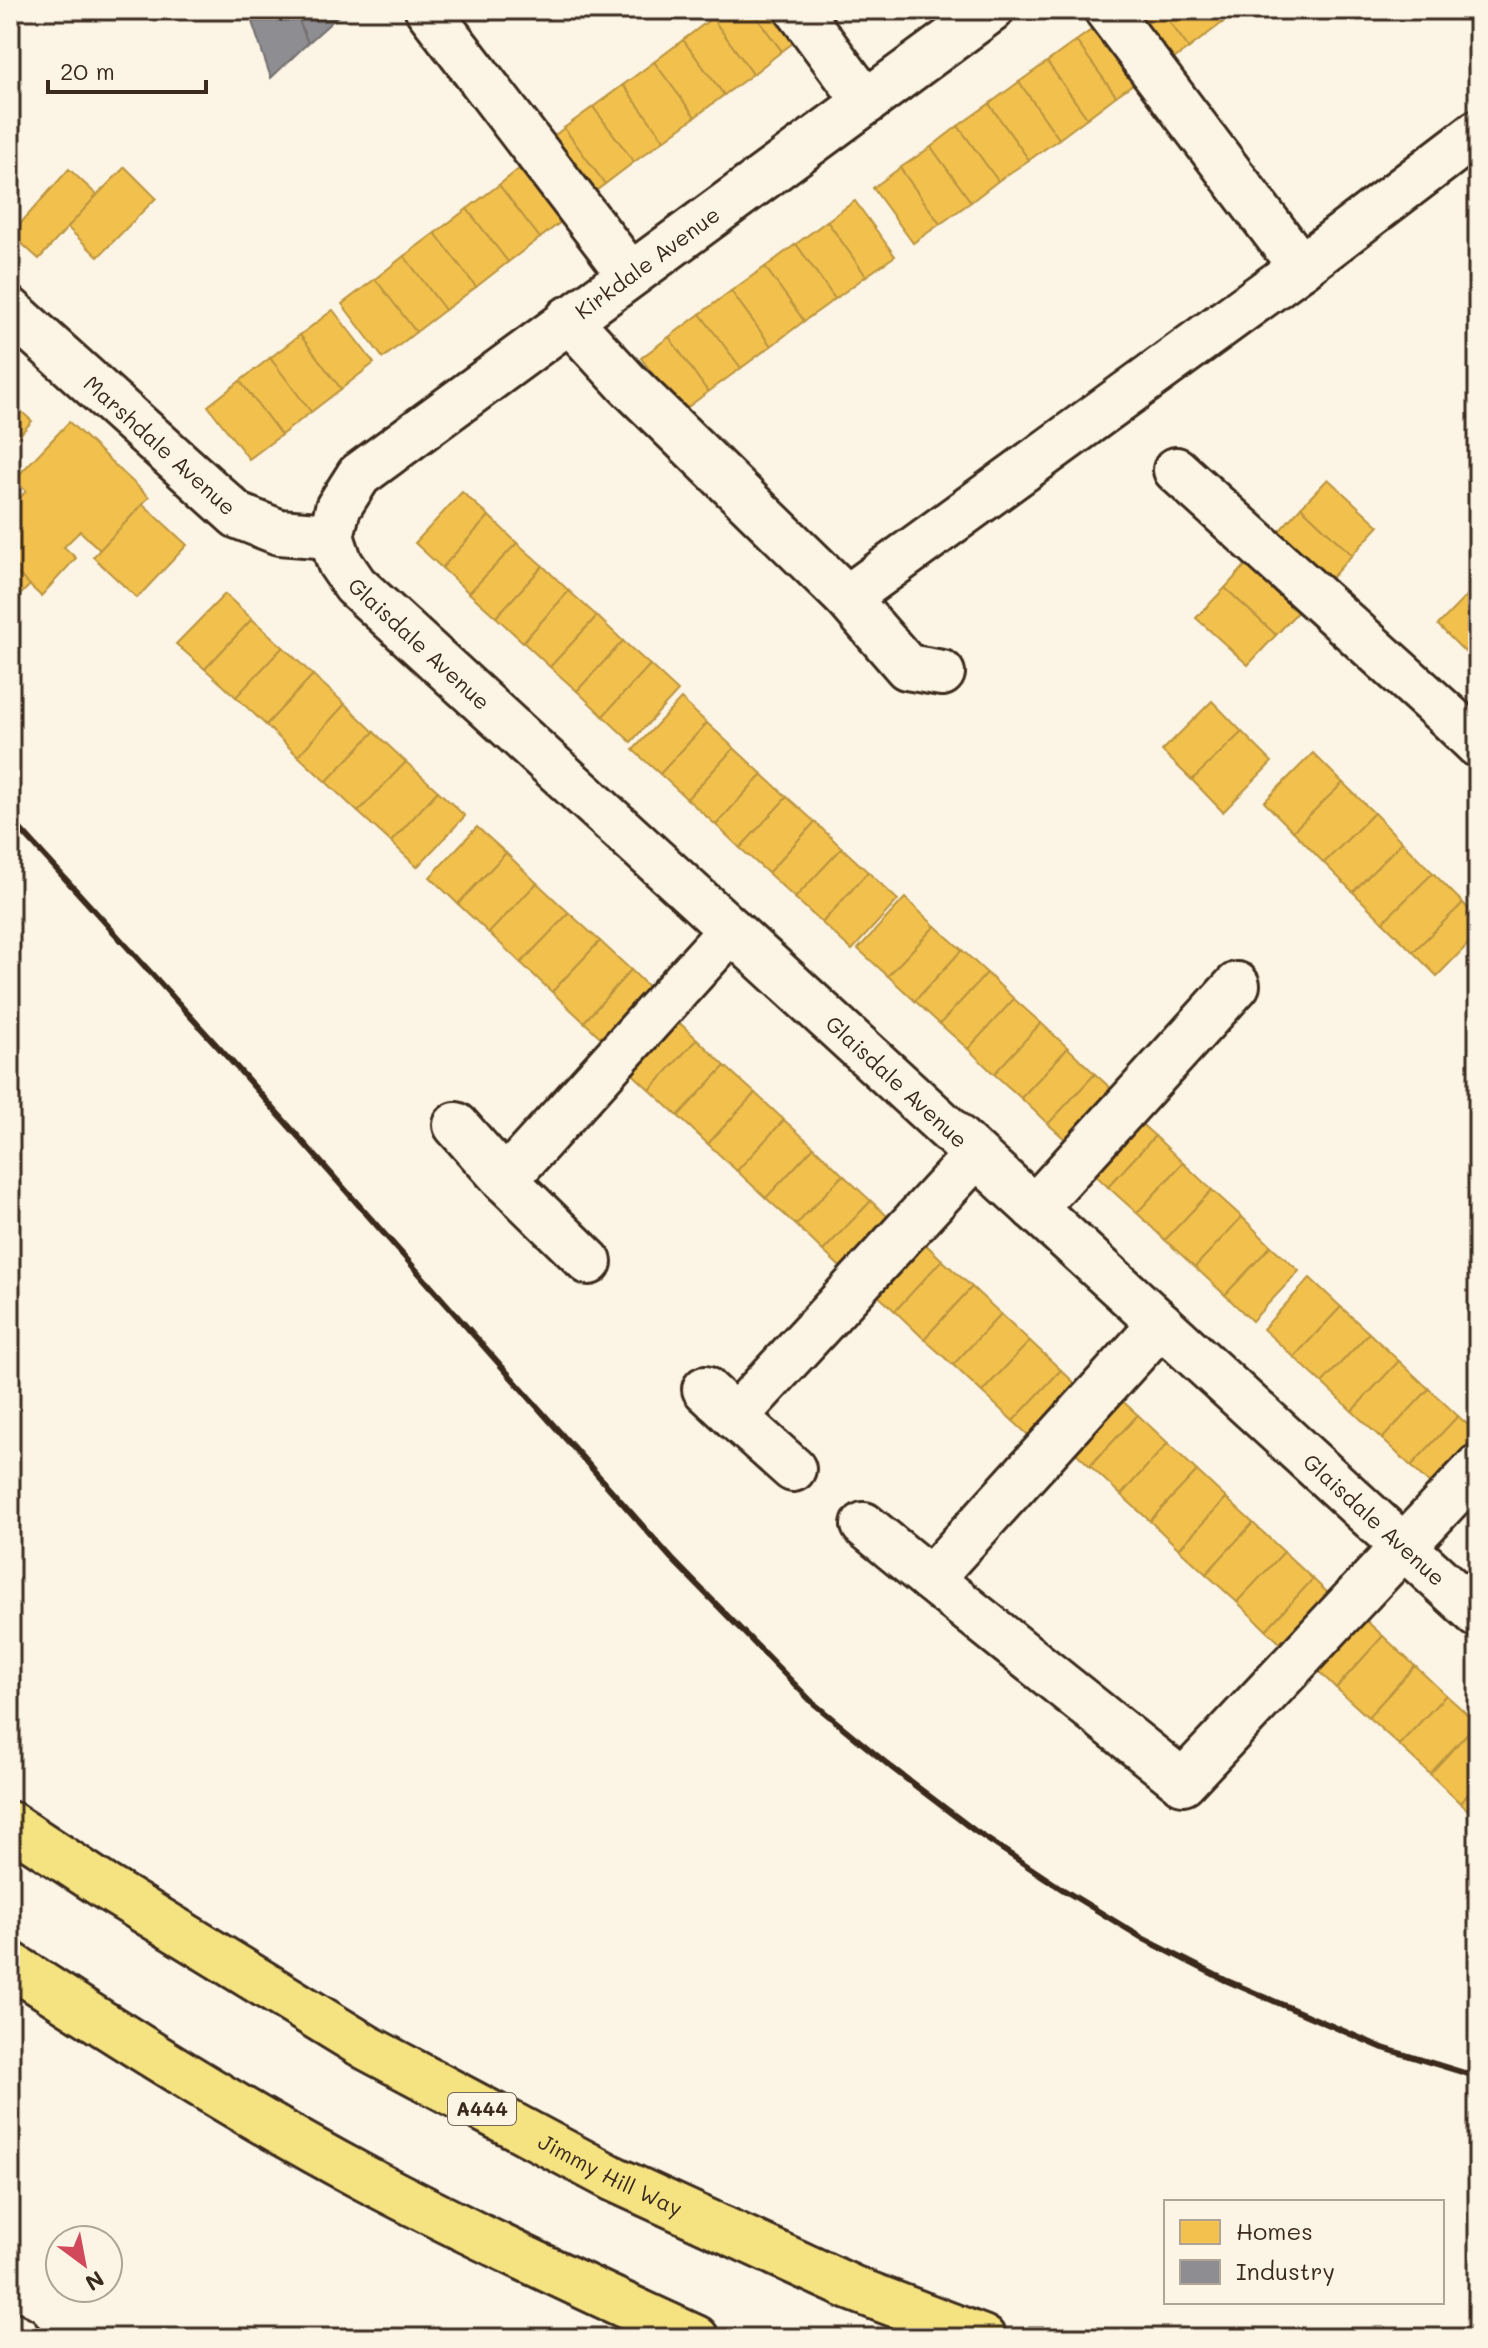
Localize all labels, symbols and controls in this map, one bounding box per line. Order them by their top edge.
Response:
scale bar [48,44,206,94]
text: 20 m [60,55,115,86]
street label: Kirkdale Avenue [569,200,725,325]
street label: Marshdale Avenue [78,369,242,521]
street label: Glaisdale Avenue [342,571,497,716]
street label: Glaisdale Avenue [820,1009,974,1154]
street label: Glaisdale Avenue [1297,1447,1452,1592]
road number: A444 [448,2093,516,2125]
street label: Jimmy Hill Way [533,2126,687,2222]
legend [1164,2200,1444,2304]
text: Homes [1236,2215,1313,2246]
north arrow [44,2224,124,2304]
text: Industry [1236,2255,1335,2286]
text: N [80,2265,110,2298]

